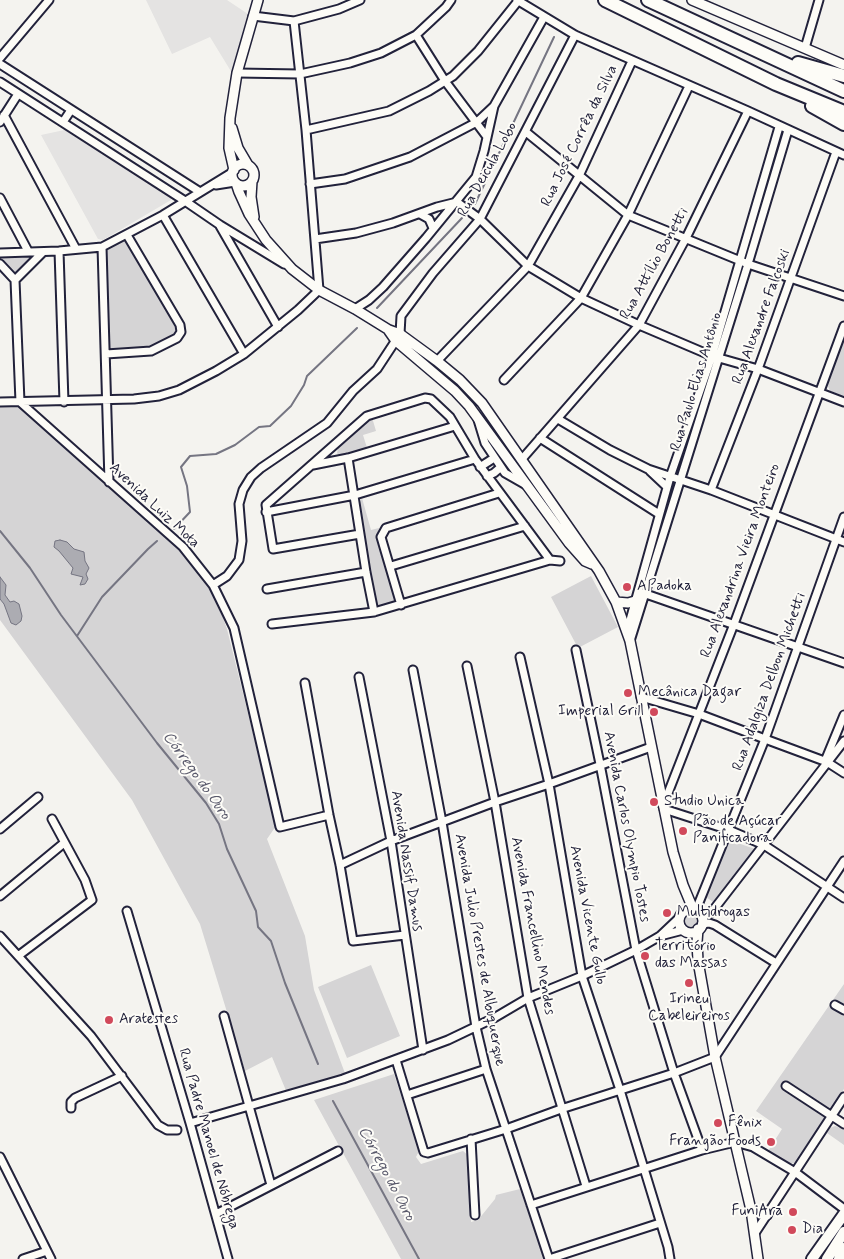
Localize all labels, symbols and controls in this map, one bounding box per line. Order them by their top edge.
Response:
street label: Rua José Corrêa da Silva [538,62,622,210]
street label: Rua Deicula Lobo [454,119,522,221]
street label: Rua Attílio Bonetti [617,205,693,323]
street label: Rua Alexandre Falcoski [729,247,795,387]
street label: Rua Paulo Elias Antônio [667,310,727,454]
street label: Avenida Luiz Mota [105,459,203,553]
street label: Rua Alexandrina Vieira Monteiro [697,461,785,661]
place label: APadoka [637,578,692,596]
marker: APadoka [621,581,633,593]
street label: Rua Adalgiza Delbon Michetti [729,591,811,773]
place label: Mecânica Dagar [638,684,741,702]
marker: Mecânica Dagar [622,687,634,699]
place label: Imperial Grill [558,703,644,721]
marker: Imperial Grill [648,706,660,718]
water label: Córrego do Ouro [158,728,234,824]
street label: Avenida Carlos Olympio Tostes [599,730,653,924]
street label: Avenida Nassif Damus [386,789,426,933]
place label: Studio Unica [664,793,744,811]
marker: Studio Unica [648,796,660,808]
place label: Pão de Açúcar Panificadora [693,813,781,848]
marker: Pão de Açúcar Panificadora [677,825,689,837]
street label: Avenida Julio Prestes de Albuquerque [450,832,508,1068]
street label: Avenida Francellino Mendes [506,835,558,1017]
street label: Avenida Vicente Gullo [565,844,609,986]
place label: Multidrogas [677,904,750,922]
marker: Multidrogas [661,907,673,919]
place label: Território das Massas [655,938,727,973]
marker: Território das Massas [639,950,651,962]
marker: Irineu Cabeleireiros [683,977,695,989]
place label: Irineu Cabeleireiros [648,991,730,1026]
place label: Aratestes [119,1011,178,1029]
marker: Aratestes [103,1014,115,1026]
street label: Rua Padre Manoel de Nóbrega [174,1046,242,1232]
place label: Fênix [728,1114,762,1132]
marker: Fênix [712,1117,724,1129]
water label: Córrego do Ouro [353,1124,419,1224]
place label: Frangão Foods [669,1133,761,1151]
marker: Frangão Foods [765,1136,777,1148]
place label: FuniAra [732,1203,783,1221]
marker: FuniAra [787,1206,799,1218]
place label: Dia [802,1221,823,1239]
marker: Dia [786,1224,798,1236]

